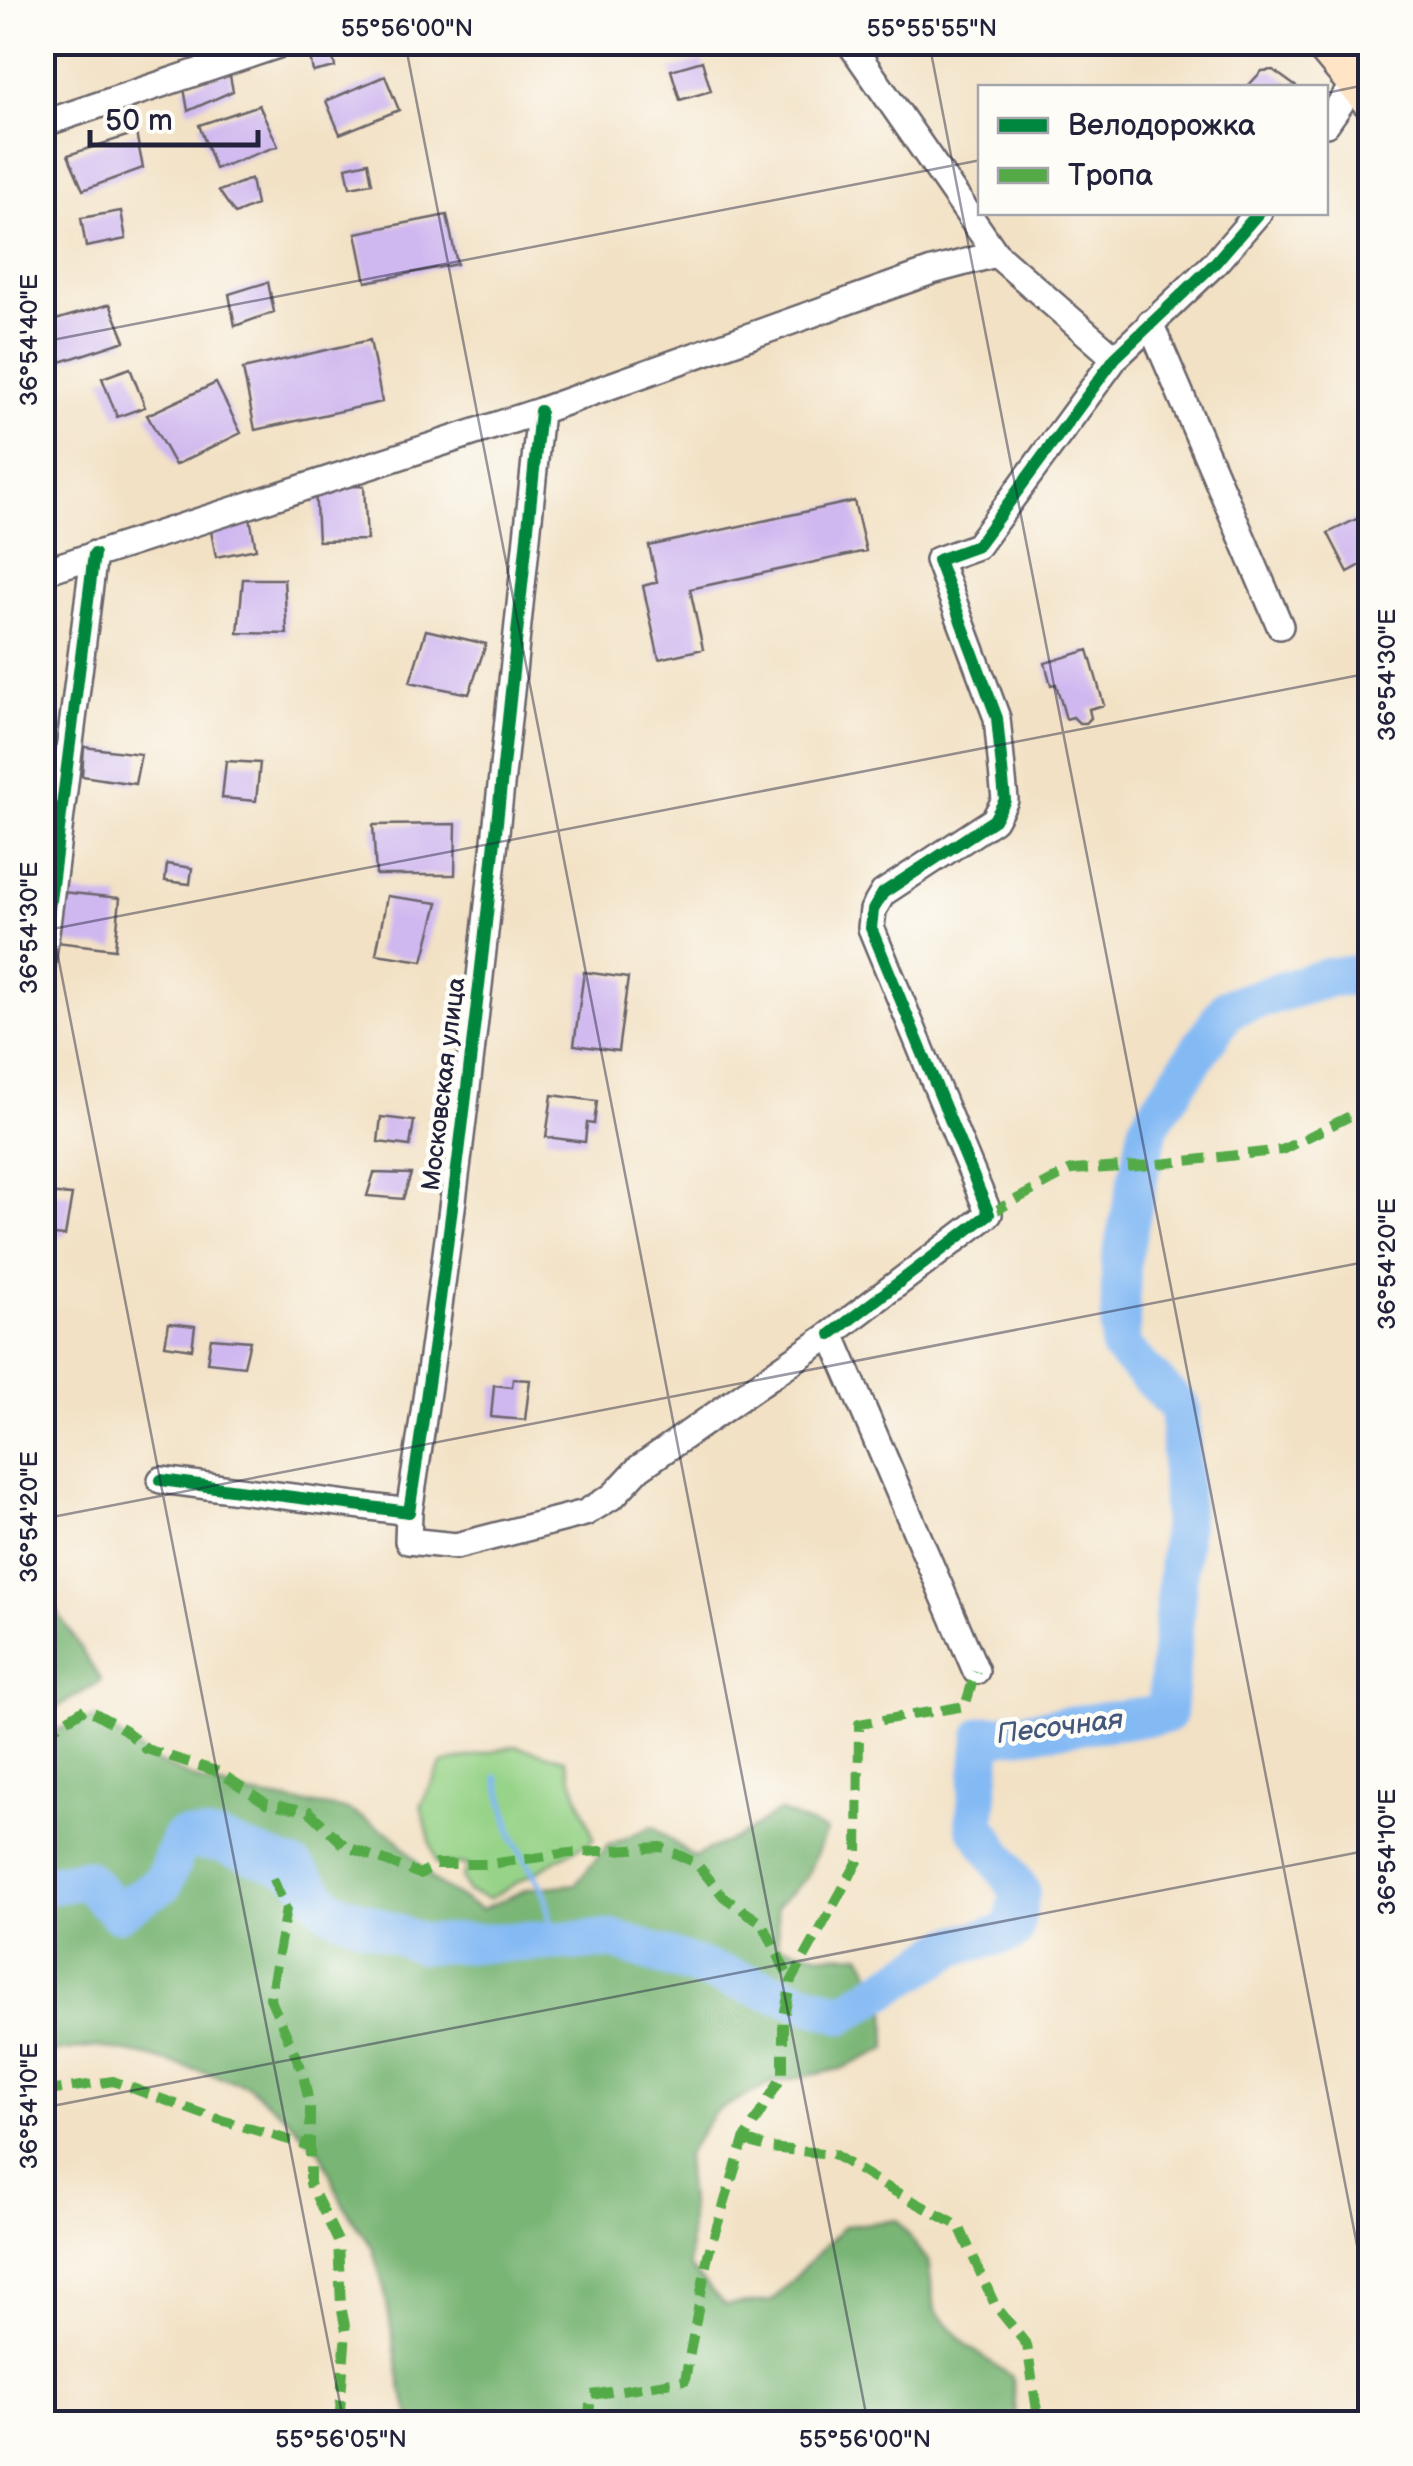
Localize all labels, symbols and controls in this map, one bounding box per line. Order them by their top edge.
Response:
text: 55°56'00"N [341,13,473,44]
text: 55°55'55"N [867,13,997,44]
scale bar [90,85,258,147]
legend [978,85,1328,215]
text: 50 m [105,103,173,139]
text: Велодорожка [1068,108,1256,144]
text: Тропа [1068,158,1153,194]
text: 36°54'40"E [14,274,45,406]
text: 36°54'30"E [1372,609,1403,741]
text: 36°54'30"E [14,862,45,994]
street label: Московская улица [416,975,473,1193]
text: 36°54'20"E [1372,1198,1403,1330]
text: 36°54'20"E [14,1451,45,1583]
water label: Песочная [995,1703,1126,1751]
text: 36°54'10"E [1372,1788,1403,1916]
text: 36°54'10"E [14,2042,45,2170]
text: 55°56'05"N [275,2424,407,2455]
text: 55°56'00"N [799,2424,931,2455]

